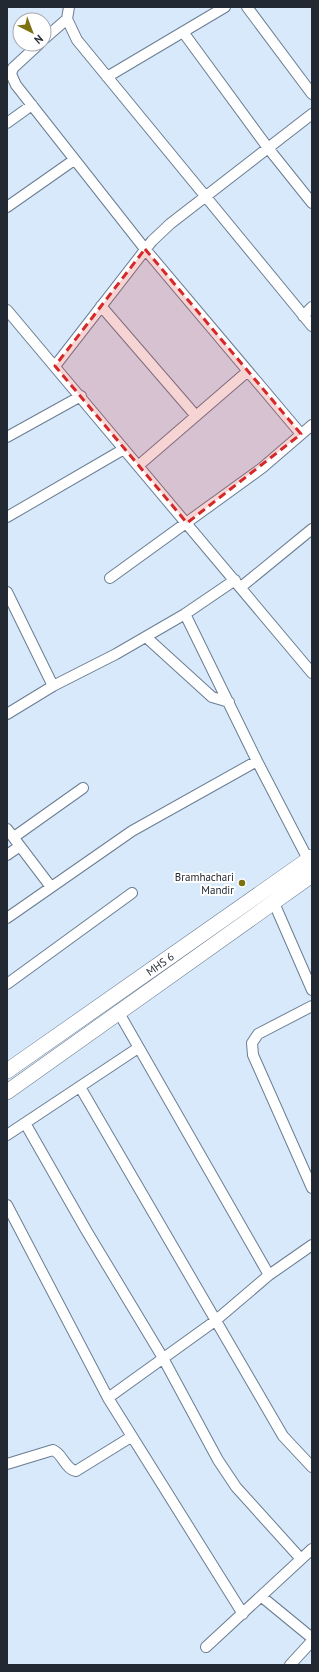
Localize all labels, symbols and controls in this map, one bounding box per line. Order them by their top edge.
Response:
north arrow [12,12,52,52]
text: N [31,32,46,47]
place label: Bramhachari Mandir [175,870,234,897]
marker: Bramhachari Mandir [237,878,247,888]
street label: MHS 6 [143,949,177,979]

